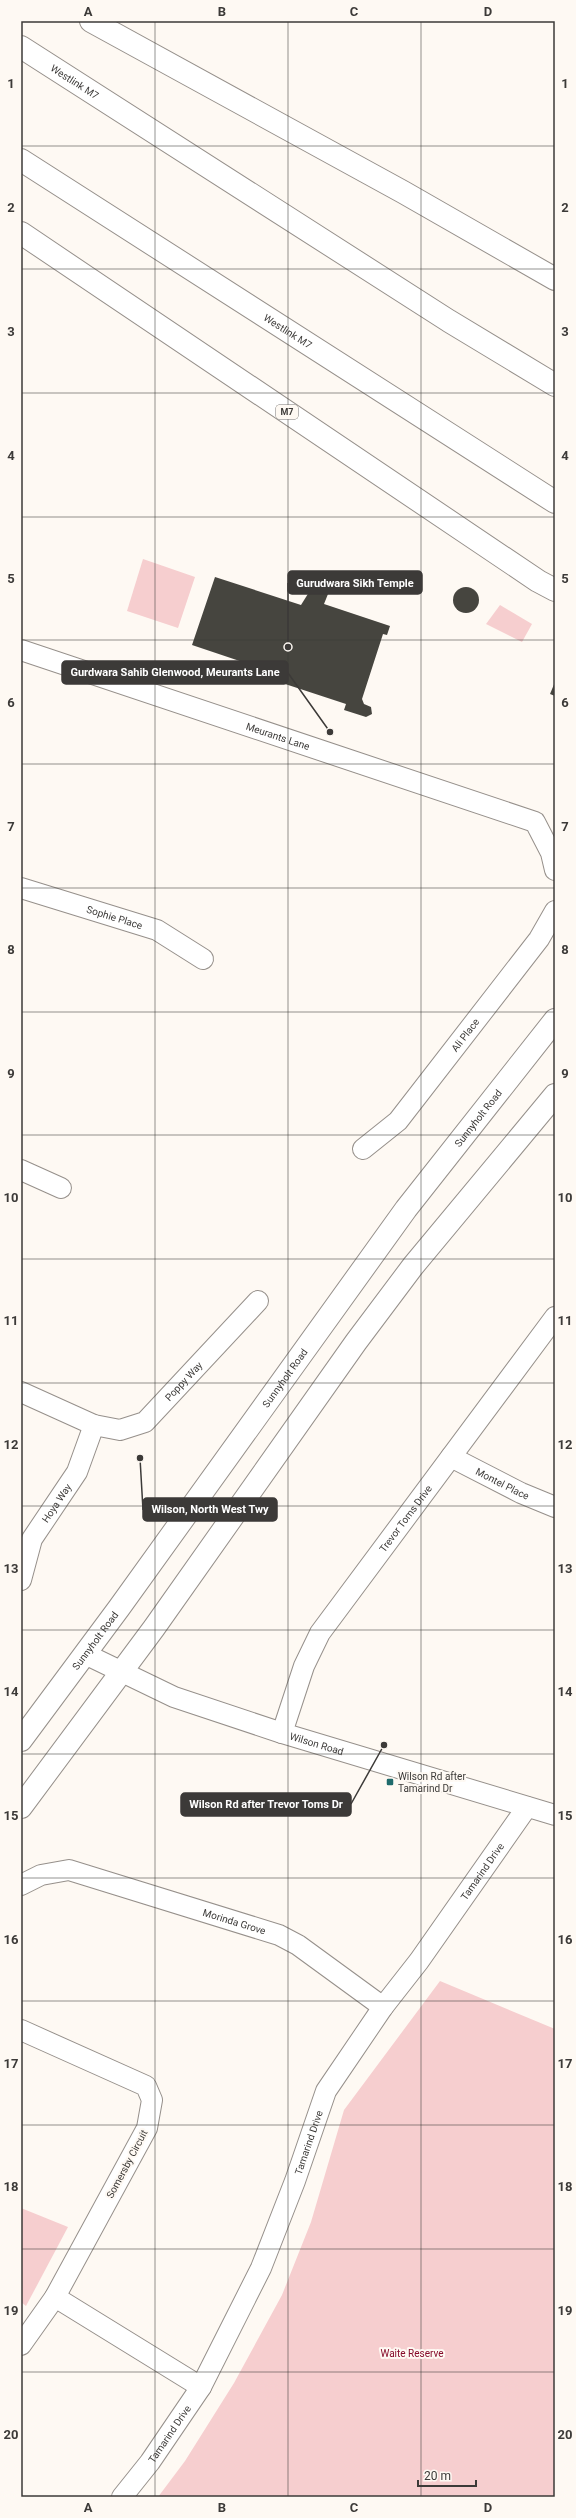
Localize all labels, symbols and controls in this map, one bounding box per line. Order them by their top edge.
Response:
text: A [84,4,93,19]
text: B [218,4,226,19]
text: C [350,4,359,19]
text: D [484,4,492,19]
street label: Westlink M7 [49,62,101,101]
text: 1 [7,76,15,91]
text: 1 [561,76,569,91]
text: 2 [7,200,15,215]
text: 2 [561,200,569,215]
street label: Westlink M7 [262,312,314,351]
text: 3 [7,324,15,339]
text: 3 [561,324,569,339]
road number: M7 [276,405,298,419]
text: 4 [7,448,15,463]
text: 4 [561,448,569,463]
text: 5 [7,571,15,586]
callout: Gurudwara Sikh Temple [288,571,422,594]
text: 5 [561,571,569,586]
text: Gurudwara Sikh Temple [296,577,414,590]
callout: Gurdwara Sahib Glenwood, Meurants Lane [62,661,288,684]
text: Gurdwara Sahib Glenwood, Meurants Lane [70,666,280,679]
text: 6 [7,695,15,710]
text: 6 [561,695,569,710]
street label: Meurants Lane [245,720,311,752]
text: 7 [7,819,15,834]
text: 7 [561,819,569,834]
street label: Sophie Place [85,903,144,931]
text: 8 [7,942,15,957]
text: 8 [561,942,569,957]
street label: Ali Place [449,1016,481,1053]
text: 9 [7,1066,15,1081]
text: 9 [561,1066,569,1081]
street label: Sunnyholt Road [452,1087,504,1149]
text: 10 [4,1190,18,1205]
text: 10 [558,1190,572,1205]
text: 11 [4,1313,18,1328]
text: 11 [558,1313,572,1328]
street label: Sunnyholt Road [260,1346,309,1409]
street label: Poppy Way [163,1359,204,1403]
text: 12 [4,1437,18,1452]
text: 12 [558,1437,572,1452]
street label: Montel Place [474,1465,531,1501]
street label: Hoya Way [39,1481,73,1524]
street label: Trevor Toms Drive [377,1483,434,1554]
callout: Wilson, North West Twy [143,1498,277,1521]
text: Wilson, North West Twy [151,1503,269,1516]
text: 13 [4,1561,18,1576]
text: 13 [558,1561,572,1576]
street label: Sunnyholt Road [70,1609,120,1672]
text: 14 [4,1684,19,1699]
text: 14 [558,1684,573,1699]
street label: Wilson Road [289,1730,345,1757]
place label: Wilson Rd after Tamarind Dr [398,1771,466,1794]
marker: Wilson Rd after Tamarind Dr [385,1777,395,1787]
callout: Wilson Rd after Trevor Toms Dr [181,1793,351,1816]
text: Wilson Rd after Trevor Toms Dr [189,1798,343,1811]
text: 15 [4,1808,18,1823]
text: 15 [558,1808,572,1823]
street label: Tamarind Drive [458,1841,506,1902]
street label: Morinda Grove [202,1906,267,1936]
text: 16 [4,1932,19,1947]
text: 16 [558,1932,573,1947]
text: 17 [4,2056,18,2071]
text: 17 [558,2056,572,2071]
street label: Tamarind Drive [292,2109,324,2176]
street label: Somersby Circuit [104,2128,150,2200]
text: 18 [4,2179,18,2194]
text: 18 [558,2179,572,2194]
text: 19 [4,2303,18,2318]
text: 19 [558,2303,572,2318]
park label: Waite Reserve [380,2348,444,2359]
street label: Tamarind Drive [146,2403,193,2465]
text: 20 [4,2427,18,2442]
text: 20 [558,2427,572,2442]
scale bar [418,2462,476,2488]
text: 20 m [424,2469,451,2483]
text: A [84,2500,93,2515]
text: B [218,2500,226,2515]
text: C [350,2500,359,2515]
text: D [484,2500,492,2515]

